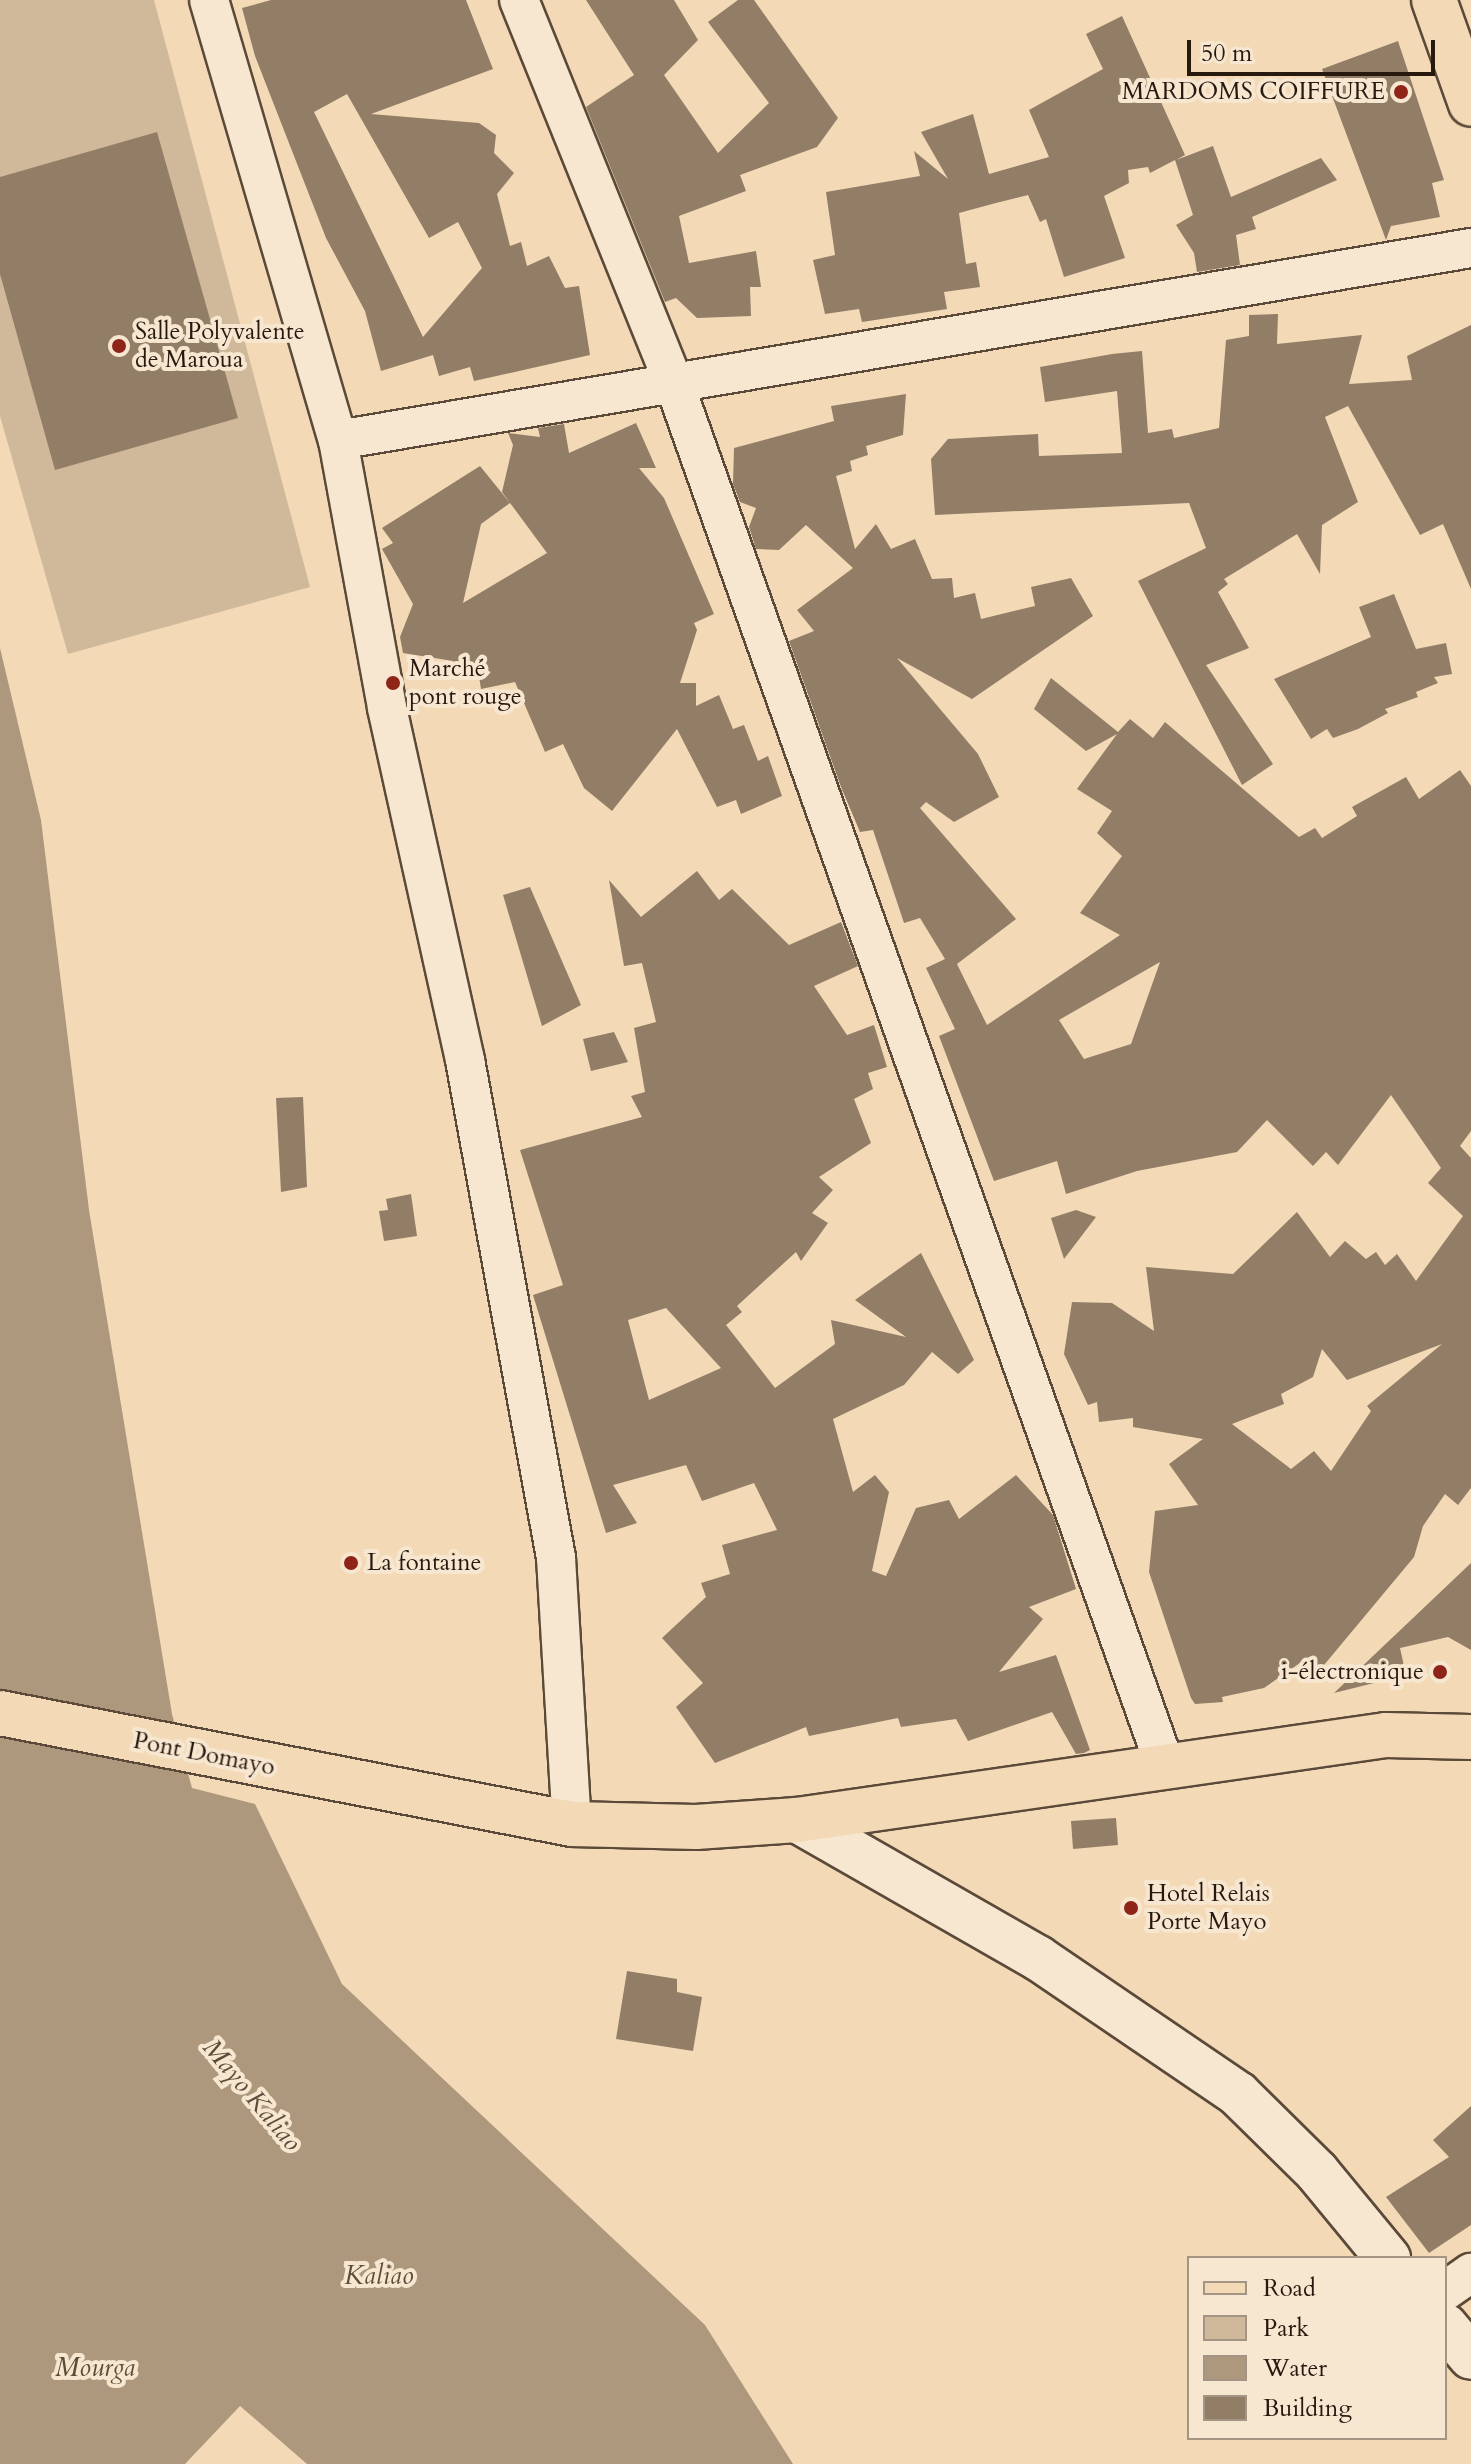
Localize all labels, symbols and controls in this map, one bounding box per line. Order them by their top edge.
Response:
scale bar [1191,24,1439,74]
text: 50 m [1201,37,1252,70]
place label: MARDOMS COIFFURE [1122,78,1385,106]
marker: MARDOMS COIFFURE [1392,83,1410,101]
place label: Salle Polyvalente de Maroua [135,318,305,374]
marker: Salle Polyvalente de Maroua [110,337,128,355]
place label: Marché pont rouge [409,655,522,711]
marker: Marché pont rouge [384,674,402,692]
place label: La fontaine [367,1549,482,1577]
marker: La fontaine [342,1554,360,1572]
place label: i-électronique [1281,1658,1424,1686]
marker: i-électronique [1431,1663,1449,1681]
street label: Pont Domayo [131,1726,277,1782]
place label: Hotel Relais Porte Mayo [1147,1880,1270,1936]
marker: Hotel Relais Porte Mayo [1122,1899,1140,1917]
water label: Mayo Kaliao [196,2033,308,2157]
legend [1187,2256,1447,2440]
water label: Kaliao [344,2260,414,2292]
text: Road [1263,2272,1316,2305]
text: Park [1263,2312,1309,2345]
water label: Mourga [55,2352,135,2384]
text: Water [1263,2352,1327,2385]
text: Building [1263,2392,1352,2425]

